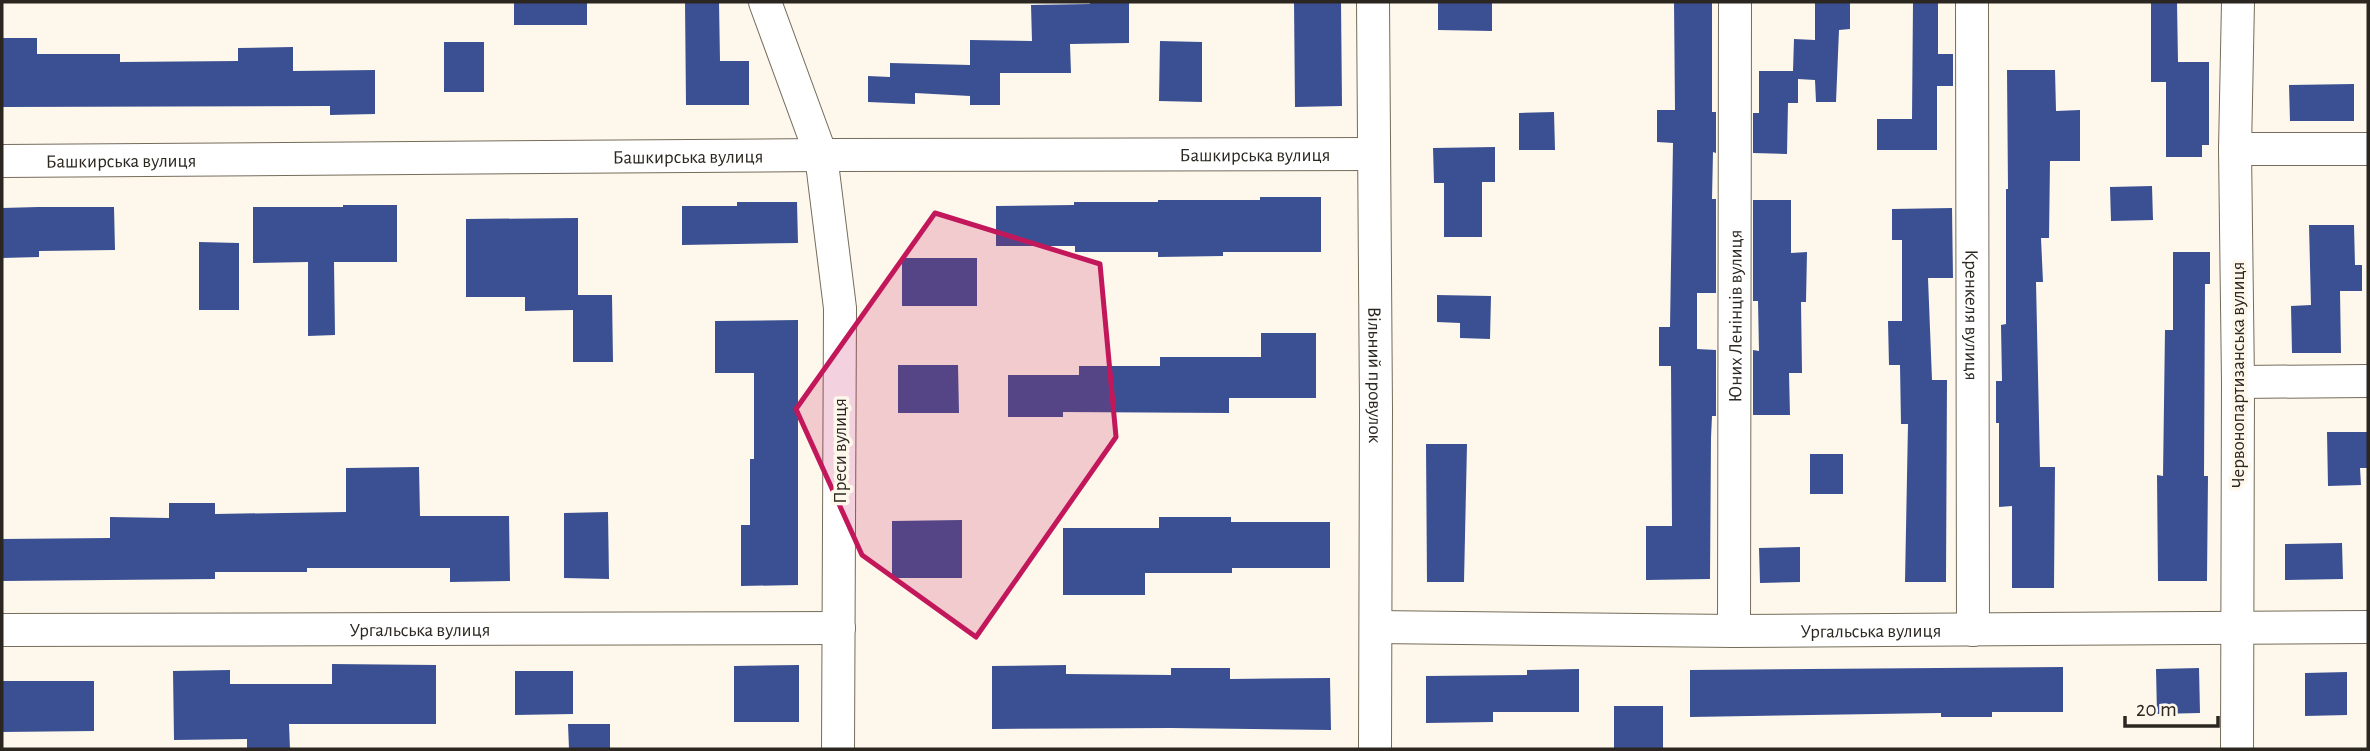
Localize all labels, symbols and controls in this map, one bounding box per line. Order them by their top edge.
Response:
street label: Башкирська вулиця [1180,146,1330,165]
street label: Башкирська вулиця [613,147,763,168]
street label: Башкирська вулиця [46,152,196,172]
street label: Юних Ленінців вулиця [1726,230,1746,402]
street label: Кренкеля вулиця [1961,249,1981,381]
street label: Червонопартизанська вулиця [2229,262,2248,488]
street label: Вільний провулок [1364,307,1384,444]
street label: Преси вулиця [831,398,850,504]
street label: Ургальська вулиця [350,621,490,640]
street label: Ургальська вулиця [1801,622,1941,642]
scale bar [2125,684,2218,728]
text: 20 m [2136,699,2177,720]

